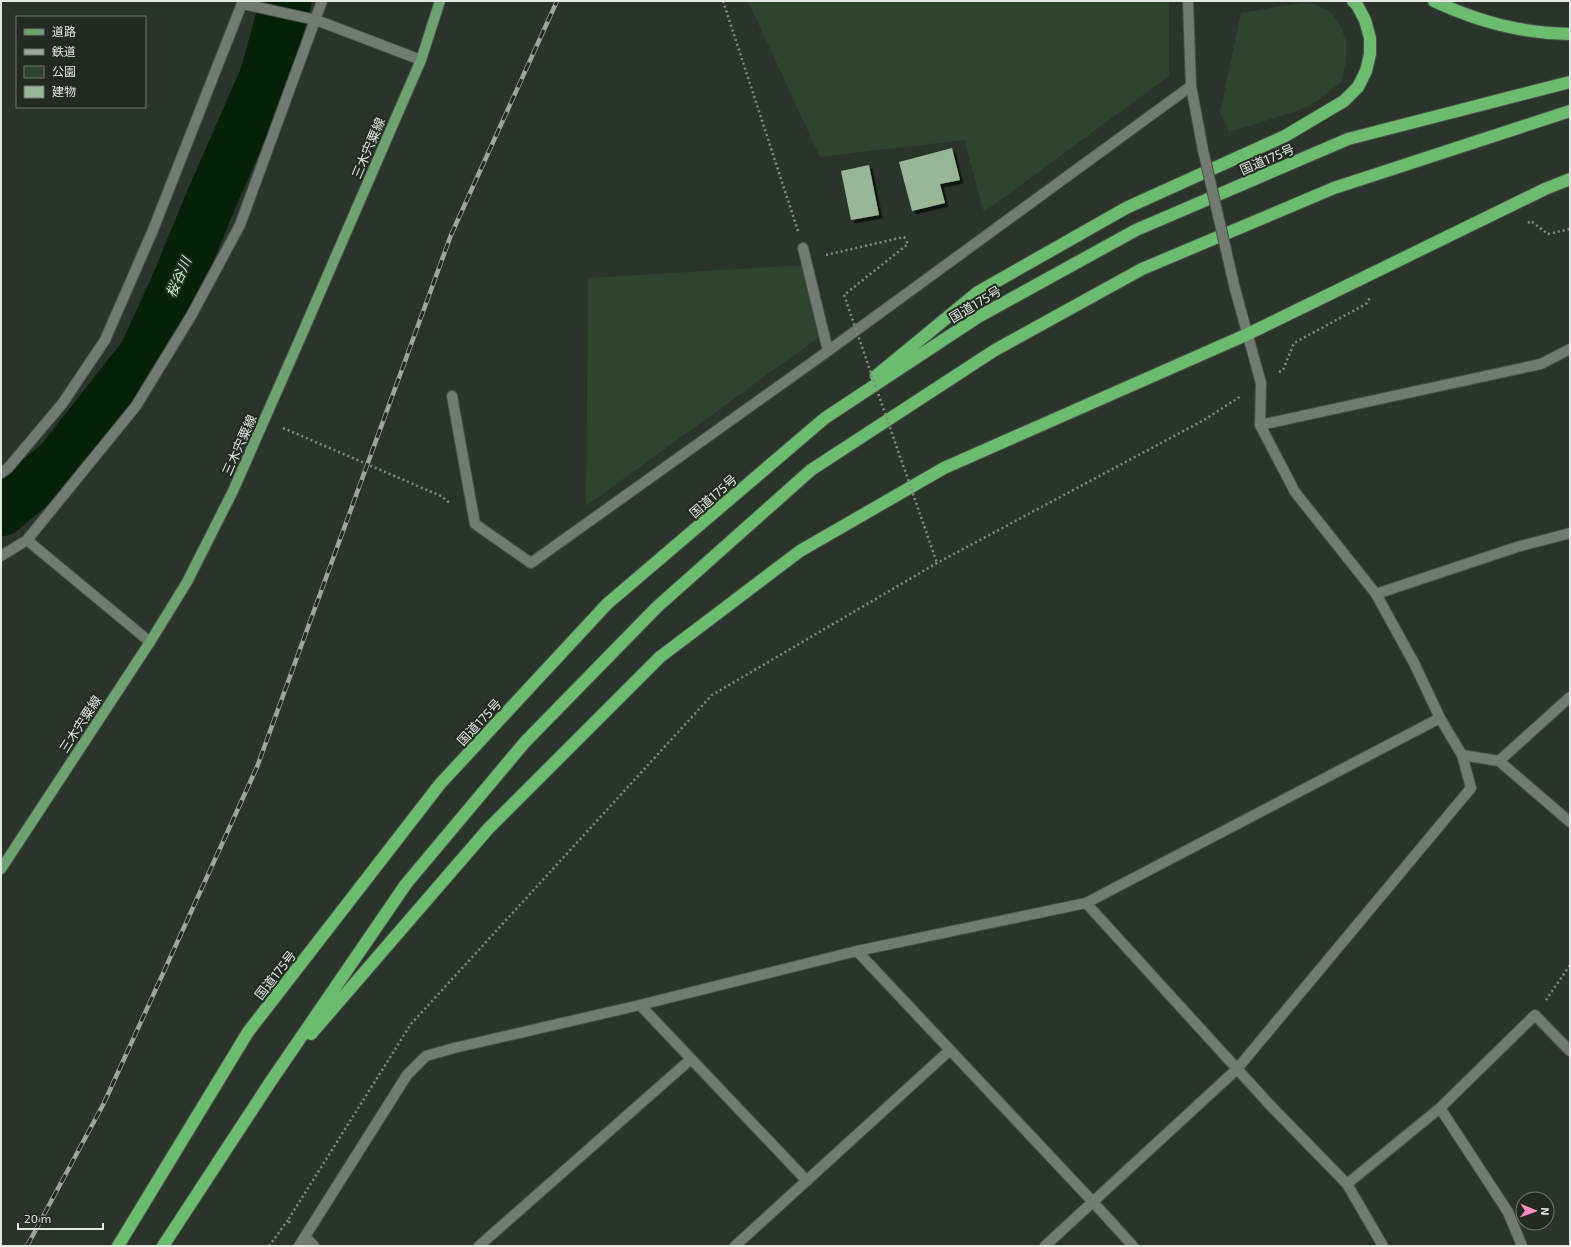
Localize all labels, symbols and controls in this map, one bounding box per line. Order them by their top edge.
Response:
legend [16,16,146,108]
text: 道路 [52,24,76,38]
text: 鉄道 [52,44,76,58]
text: 公園 [52,64,76,78]
text: 建物 [52,84,76,98]
street label: 三木宍粟線 [348,115,388,181]
street label: 国道175号 [1237,140,1297,178]
water label: 桜谷川 [162,253,195,300]
street label: 国道175号 [946,282,1004,326]
street label: 三木宍粟線 [218,412,260,478]
street label: 国道175号 [686,471,740,521]
street label: 三木宍粟線 [56,692,104,756]
street label: 国道175号 [453,695,505,749]
street label: 国道175号 [251,947,299,1003]
north arrow [1515,1191,1555,1231]
scale bar [18,1205,103,1231]
text: N [1539,1207,1552,1216]
text: 20 m [24,1211,51,1225]

